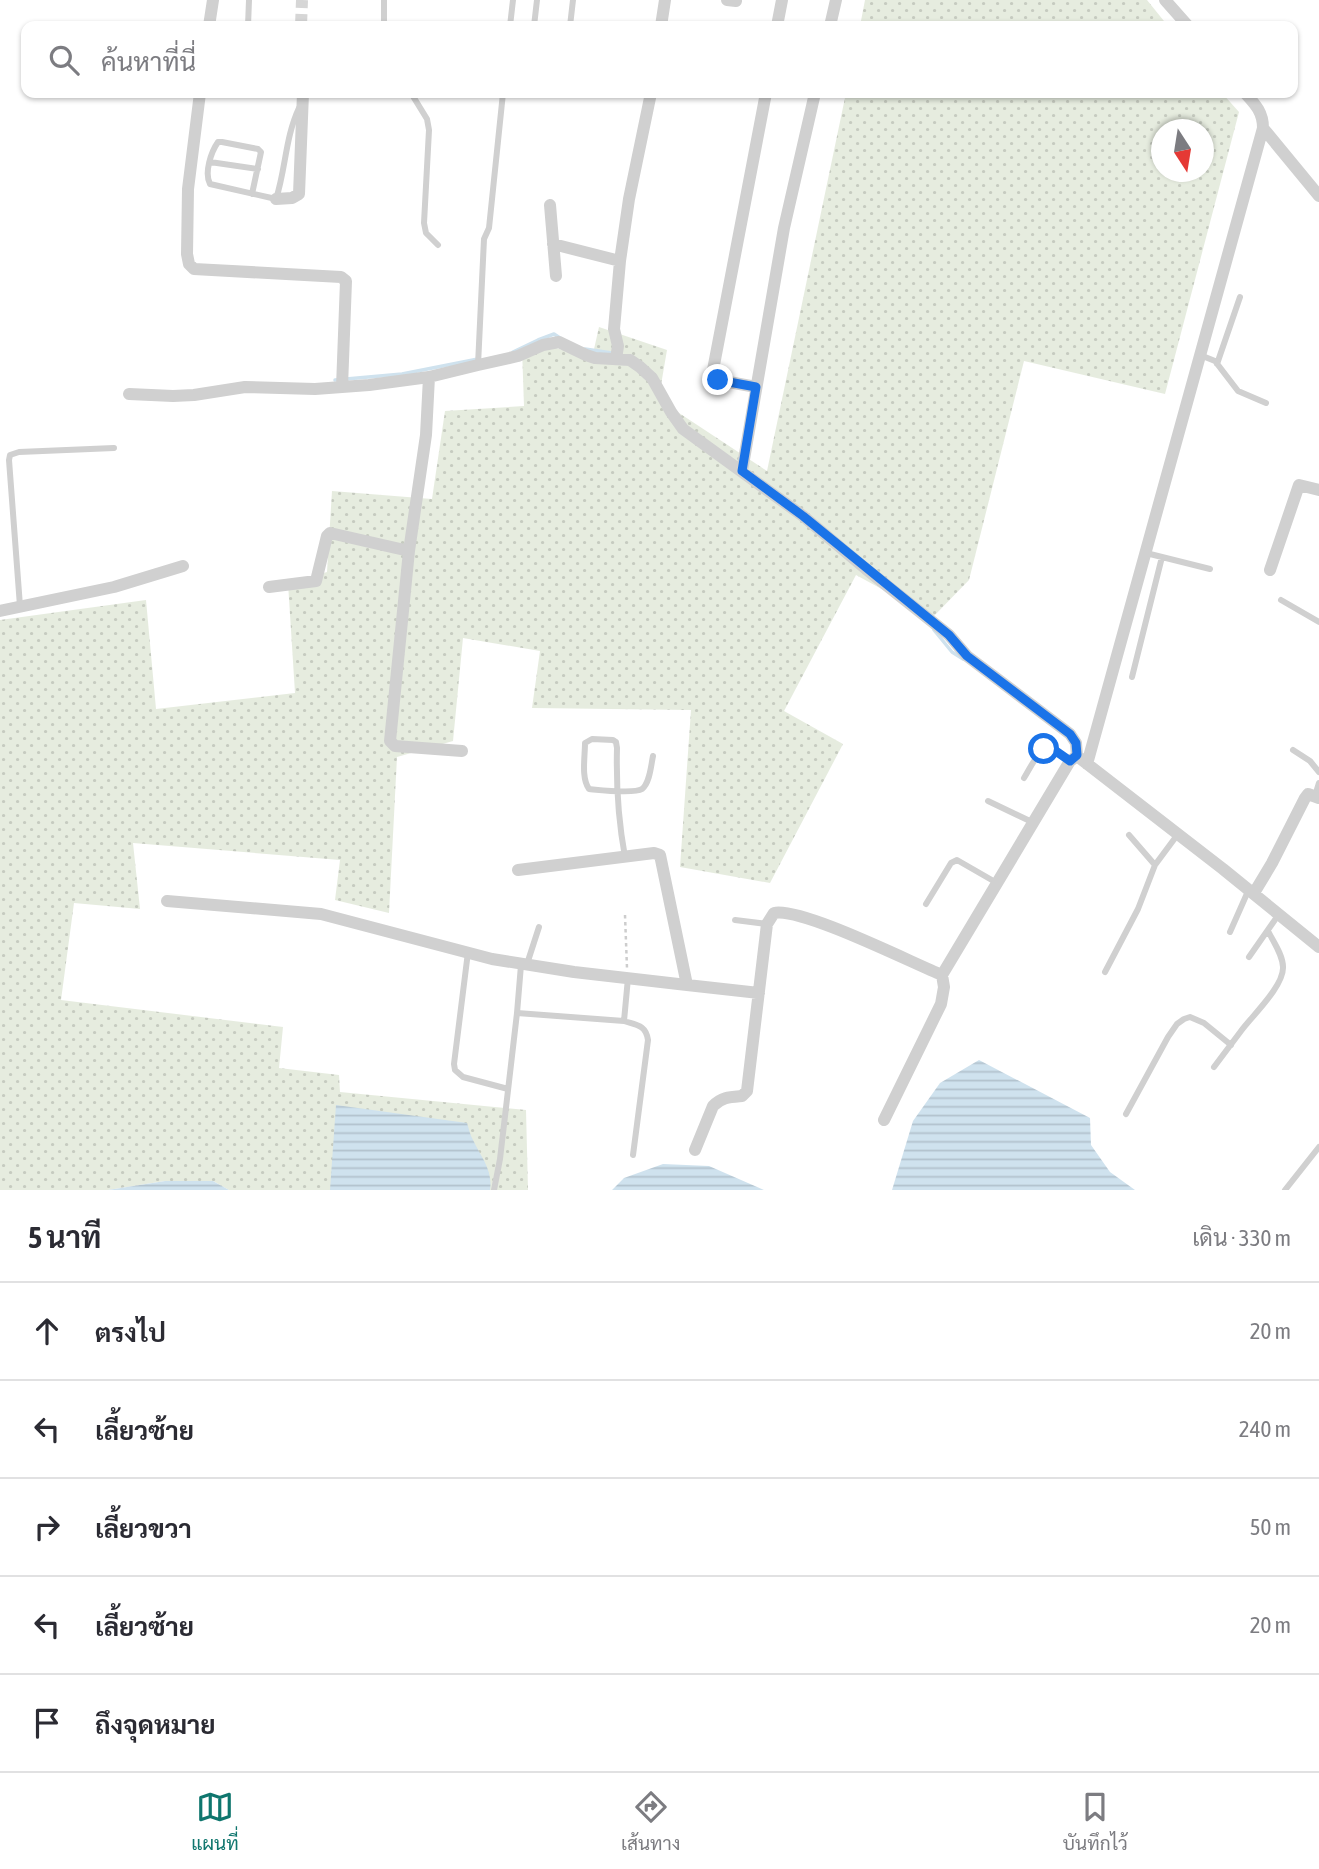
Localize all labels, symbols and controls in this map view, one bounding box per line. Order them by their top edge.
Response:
search box [21,21,1298,98]
icon: search [45,41,83,79]
text: ค้นหาที่นี่ [101,47,196,77]
north arrow [1151,119,1214,182]
route end [702,364,733,395]
route start [1028,733,1059,764]
text: 5 นาที [28,1220,101,1254]
text: เดิน · 330 m [1192,1225,1291,1251]
icon: ahead [28,1312,66,1350]
text: ตรงไป [95,1318,166,1348]
text: 20 m [1250,1318,1291,1344]
icon: left [28,1410,66,1448]
text: เลี้ยวซ้าย [95,1416,194,1446]
text: 240 m [1239,1416,1291,1442]
icon: right [28,1508,66,1546]
text: เลี้ยวขวา [95,1514,192,1544]
text: 50 m [1250,1514,1291,1540]
icon: left [28,1606,66,1644]
text: เลี้ยวซ้าย [95,1612,194,1642]
text: 20 m [1250,1612,1291,1638]
icon: arrive [28,1704,66,1742]
text: ถึงจุดหมาย [95,1710,216,1740]
tab: แผนที่ [191,1788,239,1854]
tab: เส้นทาง [621,1788,680,1854]
tab: บันทึกไว้ [1063,1788,1128,1854]

